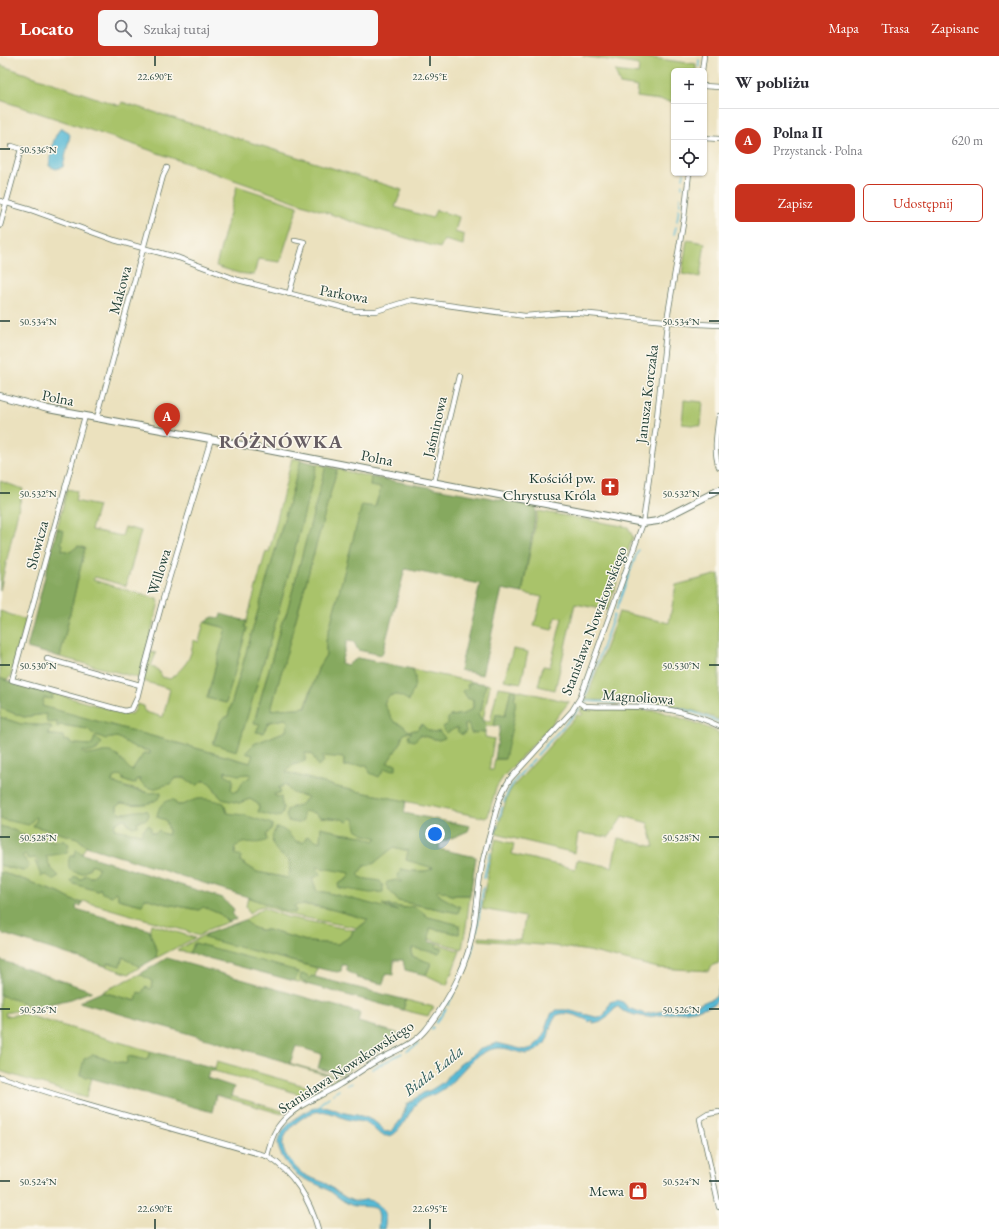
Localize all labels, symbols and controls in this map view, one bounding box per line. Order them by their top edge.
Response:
search box [98,10,378,46]
text: Locato [20,16,74,41]
icon: search [112,17,134,39]
text: Szukaj tutaj [144,19,210,38]
text: Mapa [828,19,859,37]
text: Trasa [881,19,909,37]
text: Zapisane [931,19,979,37]
map controls [671,68,707,176]
button: + [671,68,707,104]
text: 22.690°E [138,70,173,83]
text: 22.695°E [413,70,448,83]
text: W pobliżu [735,71,809,93]
button: − [671,104,707,140]
text: Polna II [773,123,823,142]
text: A [743,132,753,149]
text: 620 m [952,132,983,149]
button: locate [671,140,707,176]
text: Przystanek · Polna [773,142,862,159]
text: 50.536°N [19,143,57,156]
button: Zapisz [735,184,855,222]
button: Udostępnij [863,184,983,222]
street label: Makowa [104,264,135,316]
street label: Parkowa [318,280,370,307]
text: 50.534°N [19,315,57,328]
text: 50.534°N [662,315,700,328]
street label: Janusza Korczaka [631,343,662,446]
street label: Polna [40,385,76,410]
street label: Jaśminowa [418,394,451,461]
pin: A [154,403,180,436]
district label: RÓŻNÓWKA [219,429,343,454]
street label: Polna [359,445,395,470]
place label: Kościół pw. Chrystusa Króla [503,468,596,504]
church icon: Kościół pw. Chrystusa Króla [599,476,621,498]
text: 50.532°N [19,487,57,500]
text: 50.532°N [662,487,700,500]
street label: Słowicza [21,518,52,571]
street label: Stanisława Nowakowskiego [556,544,631,698]
street label: Willowa [142,546,175,597]
text: 50.530°N [19,659,57,672]
text: 50.530°N [662,659,700,672]
street label: Magnoliowa [602,685,674,708]
your location [425,824,445,844]
text: 50.528°N [19,831,57,844]
text: 50.528°N [662,831,700,844]
text: 50.526°N [19,1003,57,1016]
text: 50.526°N [662,1003,700,1016]
street label: Stanisława Nowakowskiego [274,1016,417,1118]
water label: Biała Łada [398,1040,468,1101]
text: 50.524°N [19,1175,57,1188]
text: 50.524°N [662,1175,700,1188]
shop icon: Mewa [627,1180,649,1202]
place label: Mewa [589,1181,624,1200]
text: 22.690°E [138,1202,173,1215]
text: 22.695°E [413,1202,448,1215]

